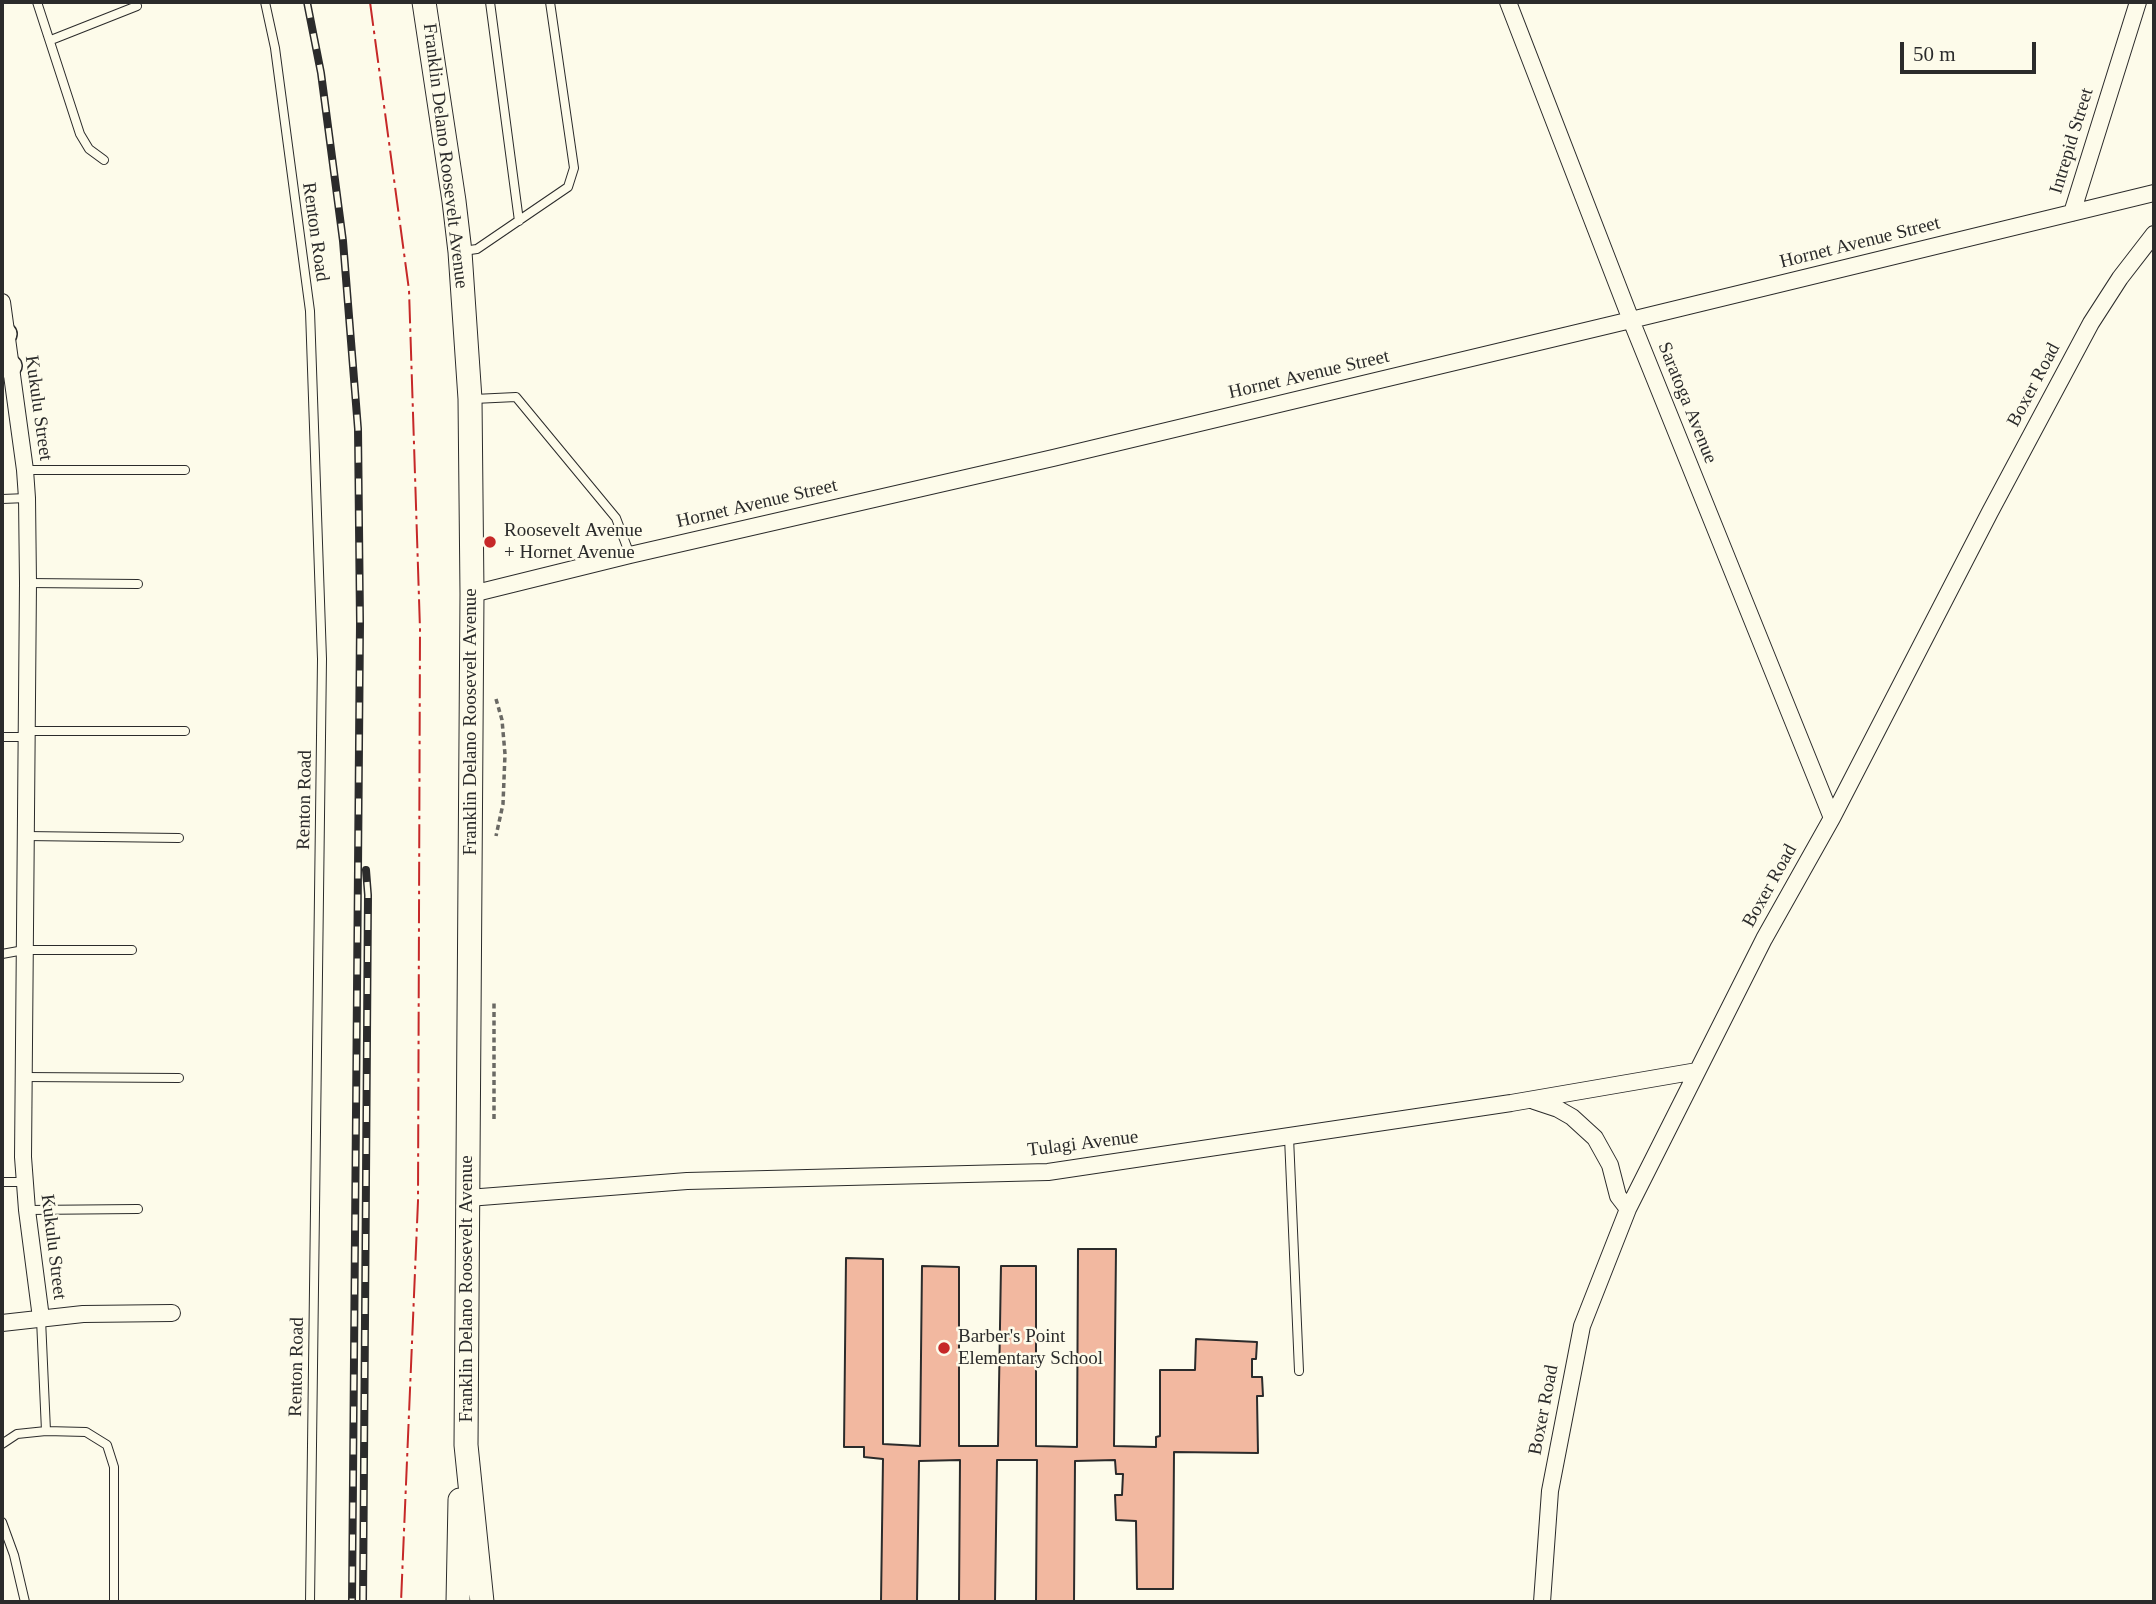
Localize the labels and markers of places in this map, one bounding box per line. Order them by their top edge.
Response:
place label: Roosevelt Avenue + Hornet Avenue [504,520,642,564]
marker: Roosevelt Avenue + Hornet Avenue [482,534,498,550]
place label: Barber's Point Elementary School [958,1326,1103,1370]
marker: Barber's Point Elementary School [936,1340,952,1356]

